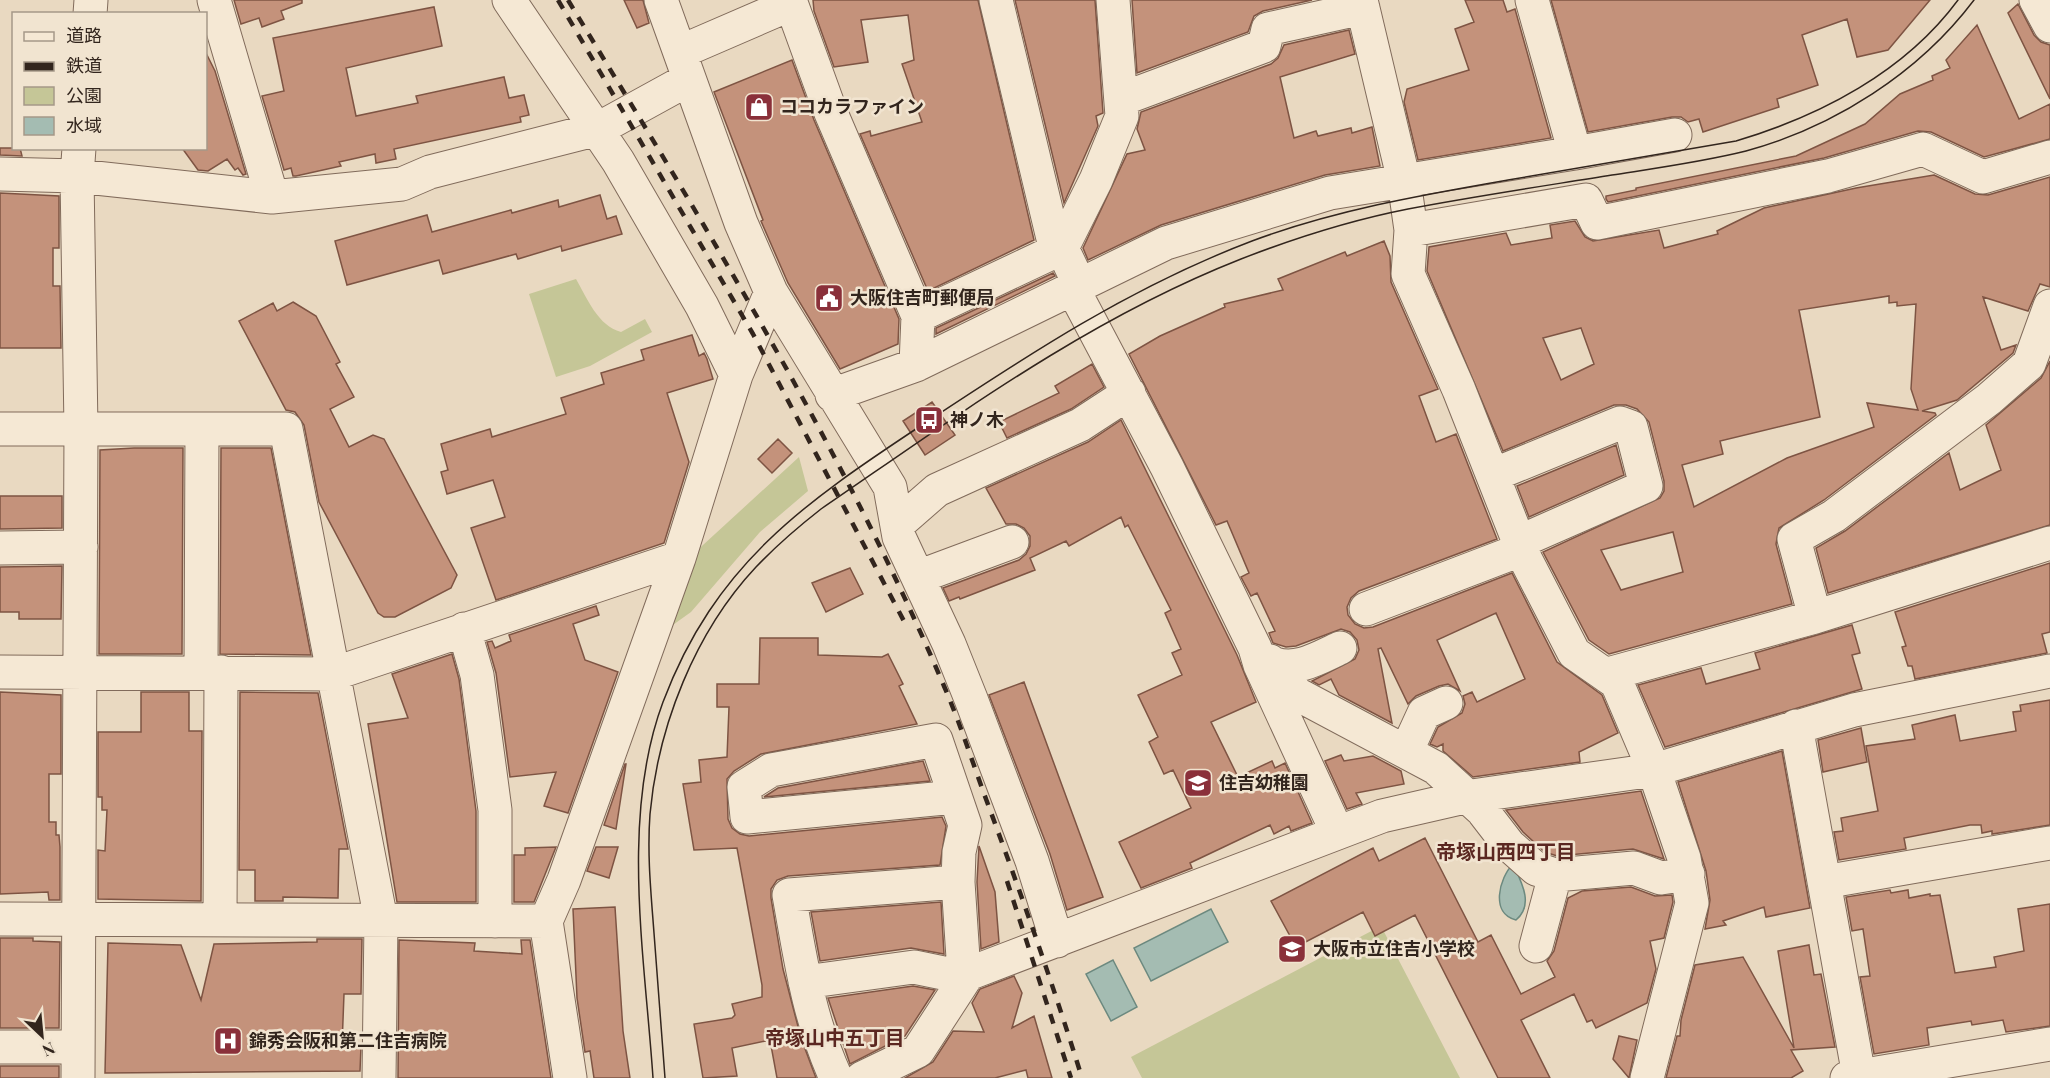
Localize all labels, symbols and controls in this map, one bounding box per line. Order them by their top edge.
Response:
legend [12,12,207,150]
text: 道路 [66,23,102,47]
text: 鉄道 [66,53,102,77]
text: 公園 [66,83,102,107]
shop icon: ココカラファイン [743,91,775,123]
place label: ココカラファイン [780,94,924,118]
text: 水域 [66,113,102,137]
public building icon: 大阪住吉町郵便局 [813,282,845,314]
place label: 大阪住吉町郵便局 [850,285,994,309]
bus stop icon: 神ノ木 [913,404,945,436]
place label: 神ノ木 [950,407,1004,431]
school or university icon: 住吉幼稚園 [1182,767,1214,799]
place label: 住吉幼稚園 [1219,770,1309,794]
district label: 帝塚山西四丁目 [1436,837,1576,864]
school or university icon: 大阪市立住吉小学校 [1276,933,1308,965]
place label: 大阪市立住吉小学校 [1313,936,1475,960]
north arrow [12,1006,72,1066]
district label: 帝塚山中五丁目 [765,1023,905,1050]
hospital icon: 錦秀会阪和第二住吉病院 [212,1025,244,1057]
place label: 錦秀会阪和第二住吉病院 [249,1028,447,1052]
text: N [39,1038,59,1062]

